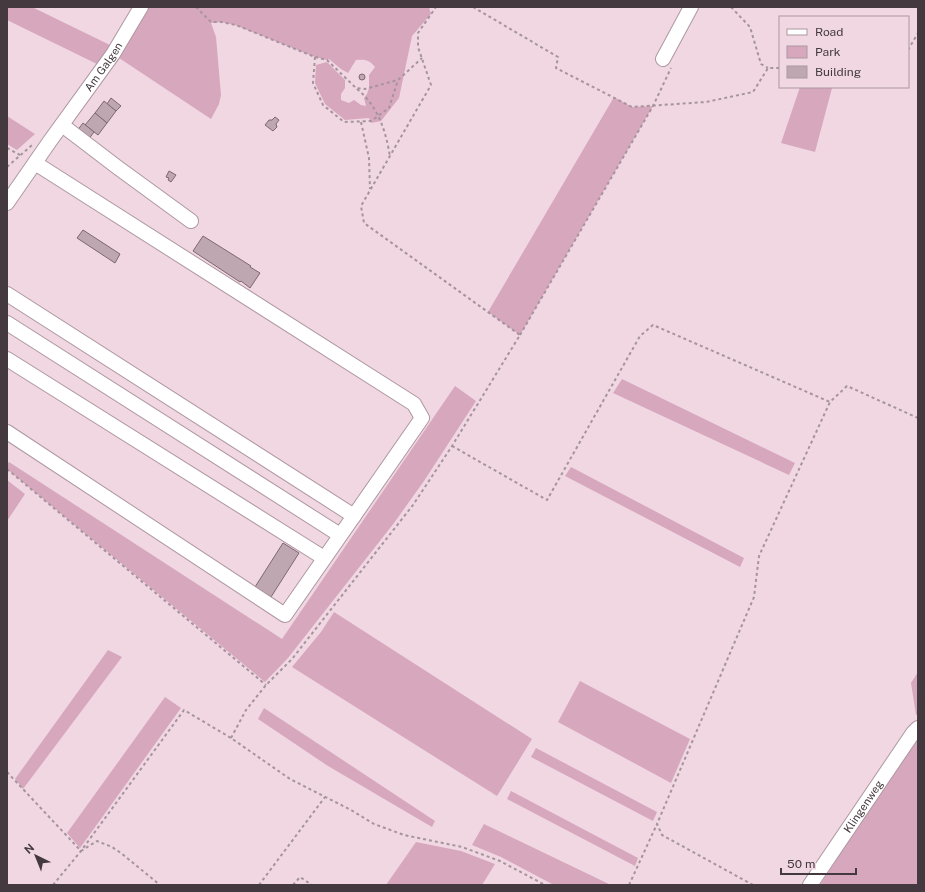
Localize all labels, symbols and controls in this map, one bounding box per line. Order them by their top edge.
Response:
legend [779,16,909,88]
text: Road [815,25,843,39]
street label: Am Galgen [82,40,125,93]
text: Park [815,45,841,59]
text: Building [815,65,861,79]
street label: Klingenweg [841,778,885,835]
north arrow [16,836,56,876]
text: N [22,841,36,856]
scale bar [781,850,856,876]
text: 50 m [787,857,815,871]

